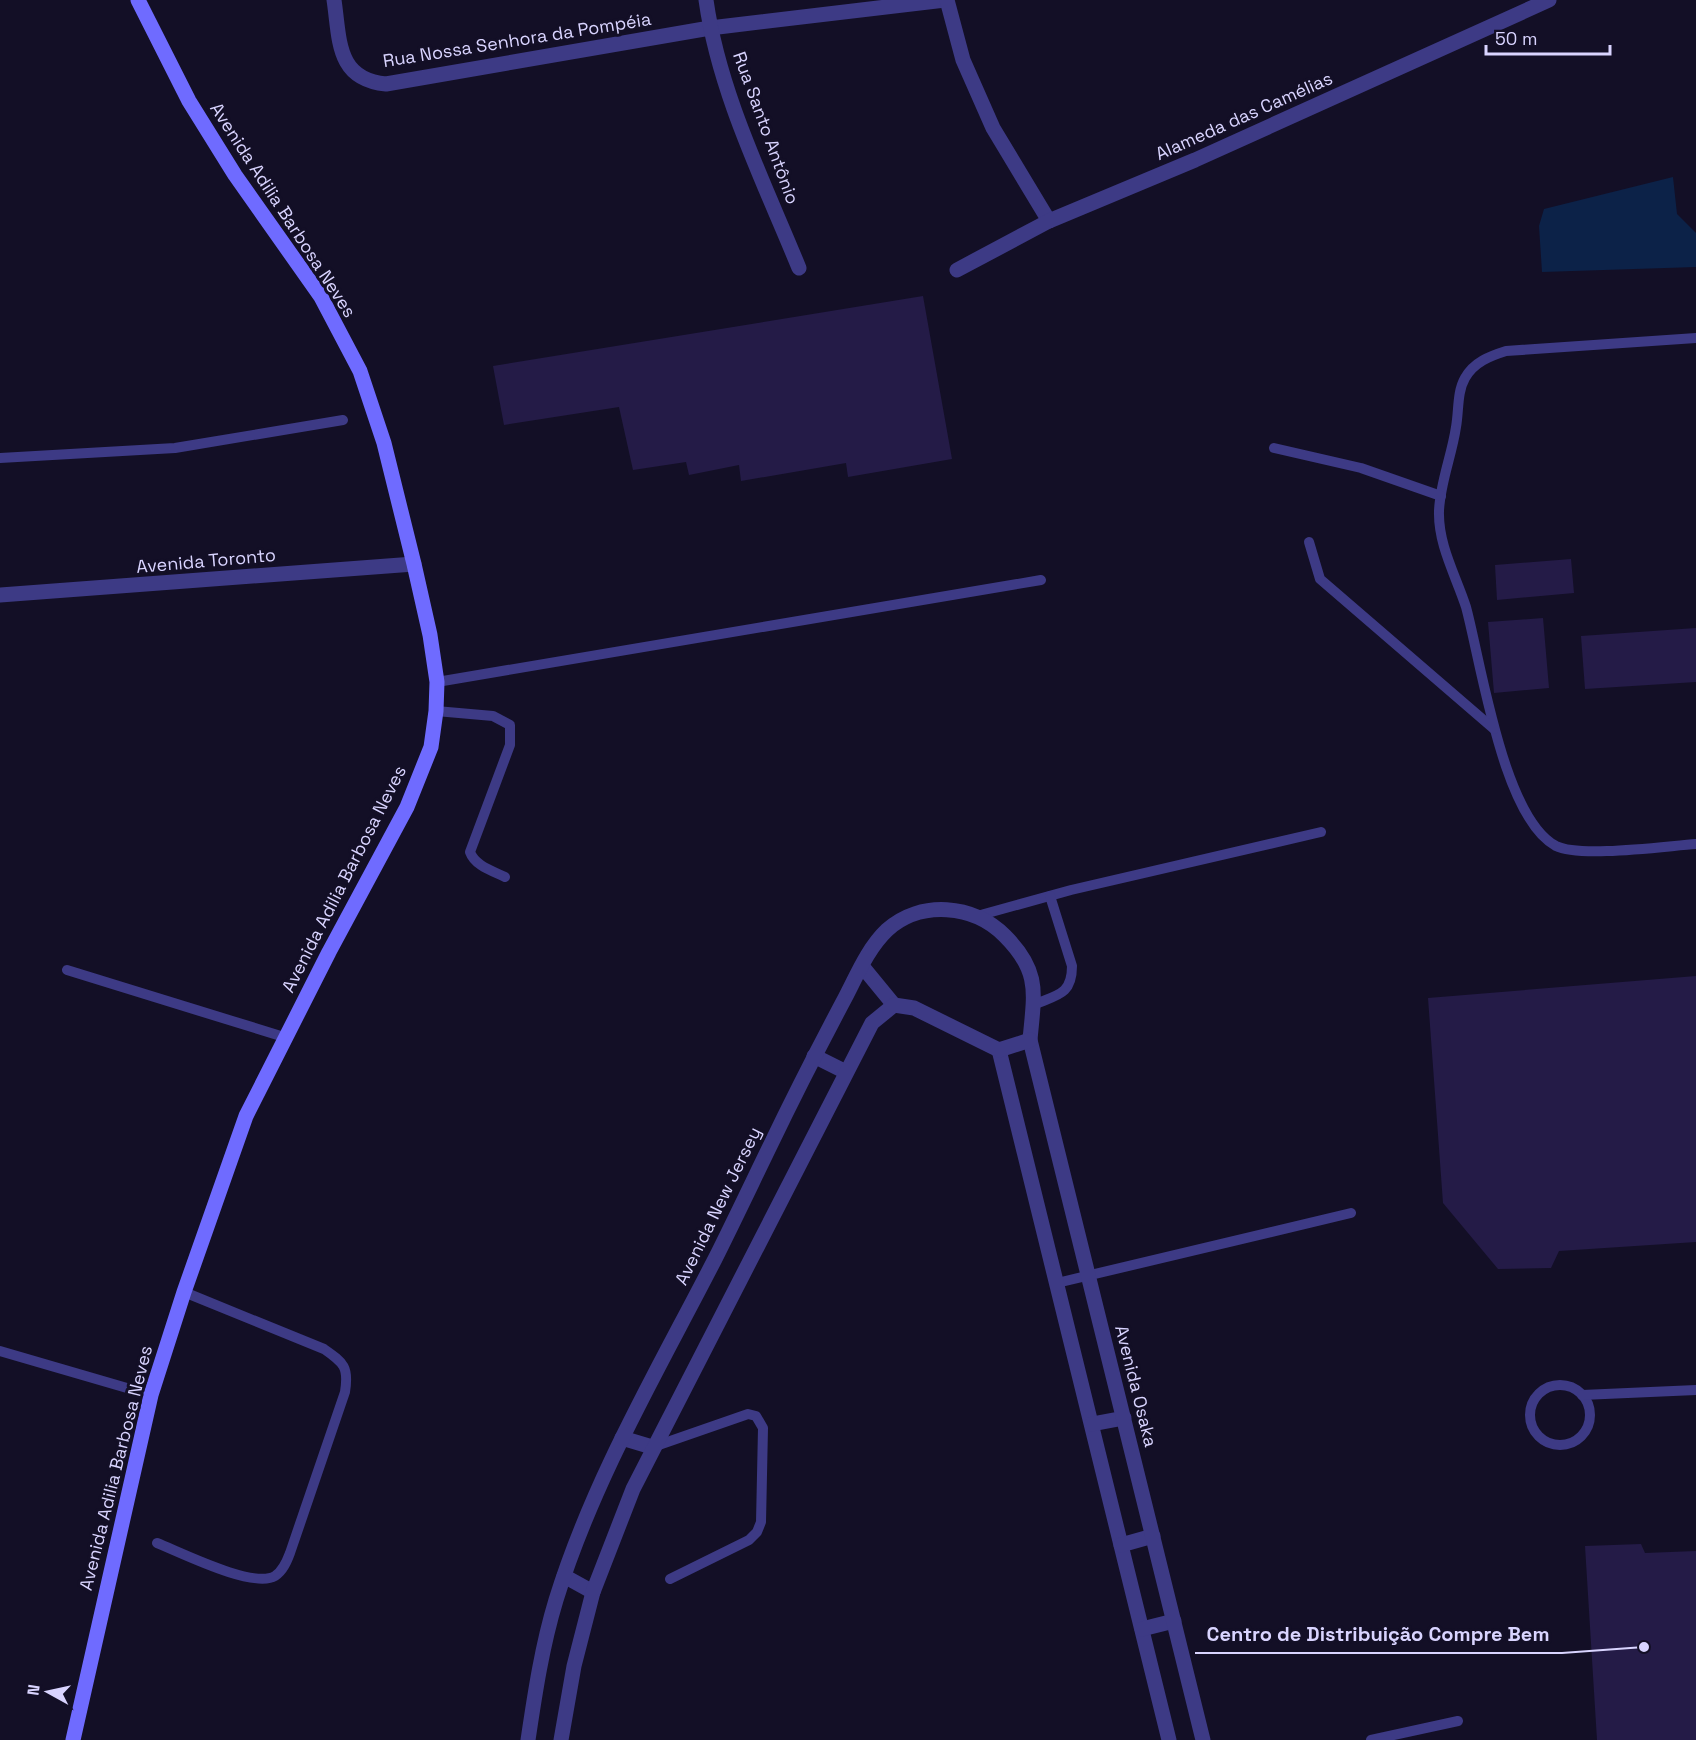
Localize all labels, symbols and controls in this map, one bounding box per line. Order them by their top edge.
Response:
street label: Rua Nossa Senhora da Pompéia [381,7,653,72]
scale bar [1486,18,1610,56]
text: 50 m [1495,27,1537,50]
street label: Rua Santo Antônio [728,48,805,207]
street label: Alameda das Camélias [1152,66,1336,165]
street label: Avenida Adilia Barbosa Neves [205,98,362,322]
street label: Avenida Toronto [135,543,277,578]
street label: Avenida Adilia Barbosa Neves [276,761,411,996]
street label: Avenida New Jersey [669,1123,766,1289]
street label: Avenida Osaka [1110,1323,1163,1449]
street label: Avenida Adilia Barbosa Neves [74,1343,157,1593]
callout: Centro de Distribuição Compre Bem [1195,1615,1562,1653]
text: Centro de Distribuição Compre Bem [1207,1621,1549,1647]
north arrow [18,1662,78,1722]
text: N [22,1683,45,1697]

